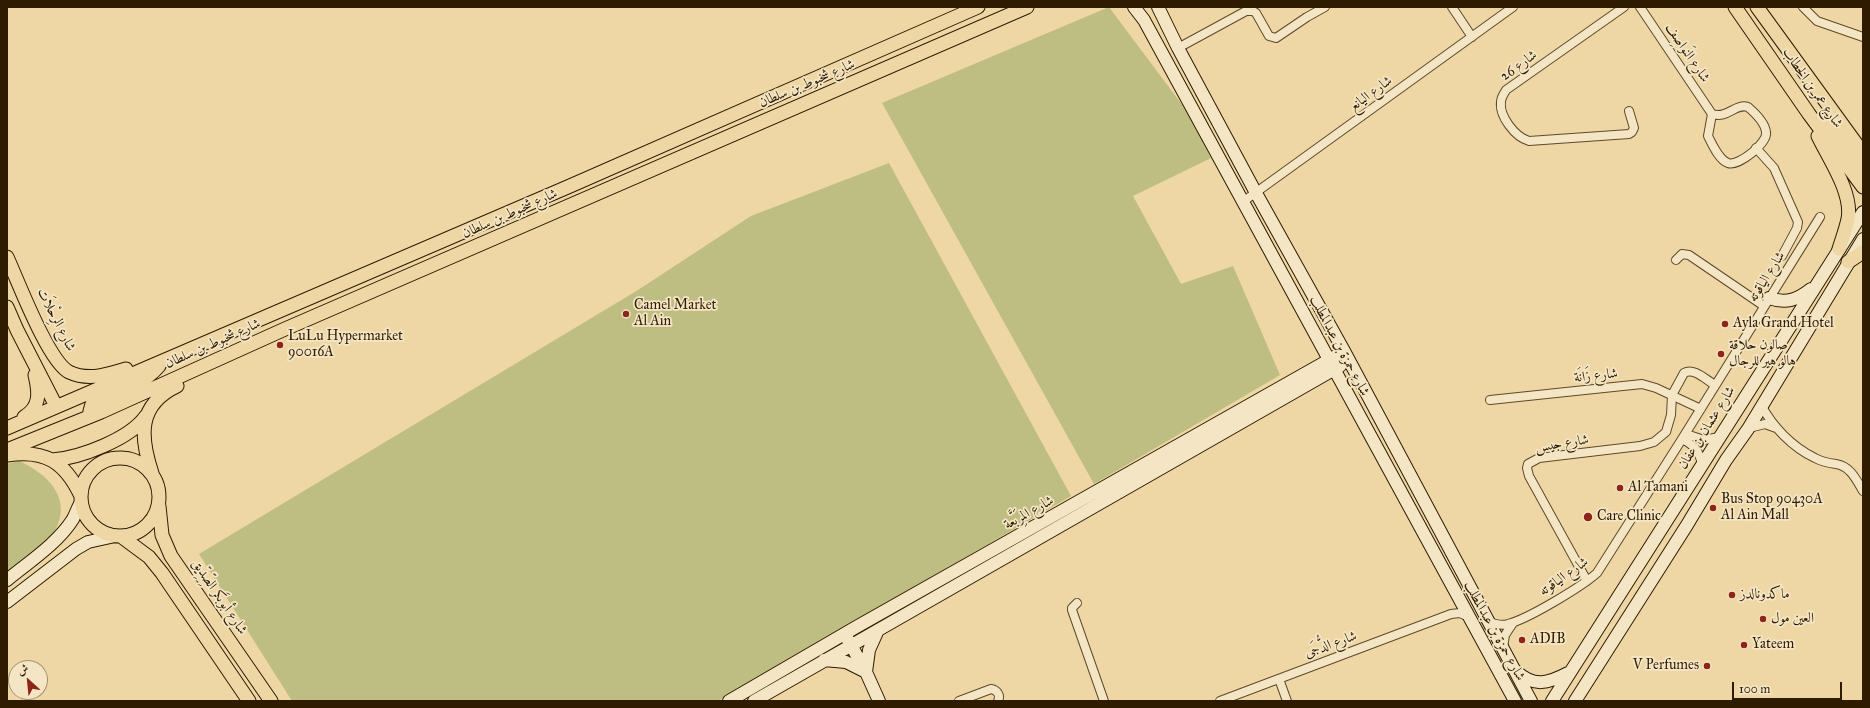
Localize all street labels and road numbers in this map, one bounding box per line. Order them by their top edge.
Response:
street label: شارع النَواصِف [1661,20,1713,86]
street label: شارع عمر بن الخطاب [1778,45,1846,131]
street label: شارع 26 [1497,47,1541,85]
street label: شارع شخبوط بن سلطان [757,56,857,112]
street label: شارع اليانع [1346,73,1396,115]
street label: شارع شخبوط بن سلطان [460,185,560,243]
street label: شارع الياقوته [1745,249,1789,305]
street label: شارع الرِحْلاَت [33,286,79,354]
street label: شارع حمزة بن عبدالمطلب [1305,293,1373,399]
street label: شارع شخبوط بن سلطان [163,315,263,373]
street label: شارع زَانَة [1573,365,1619,387]
street label: شارع عثمان بن عفان [1675,383,1739,473]
street label: شارع جيس [1534,431,1590,457]
street label: شارع المِرَبَّعة [1001,492,1057,534]
street label: شارع الياقوته [1536,554,1592,600]
street label: شارع أبوبَكر الصِّدِّيق [188,556,250,638]
street label: شارع حمزة بن عبدالمطلب [1460,578,1528,684]
street label: شارع الدُّجَى [1303,628,1359,662]

